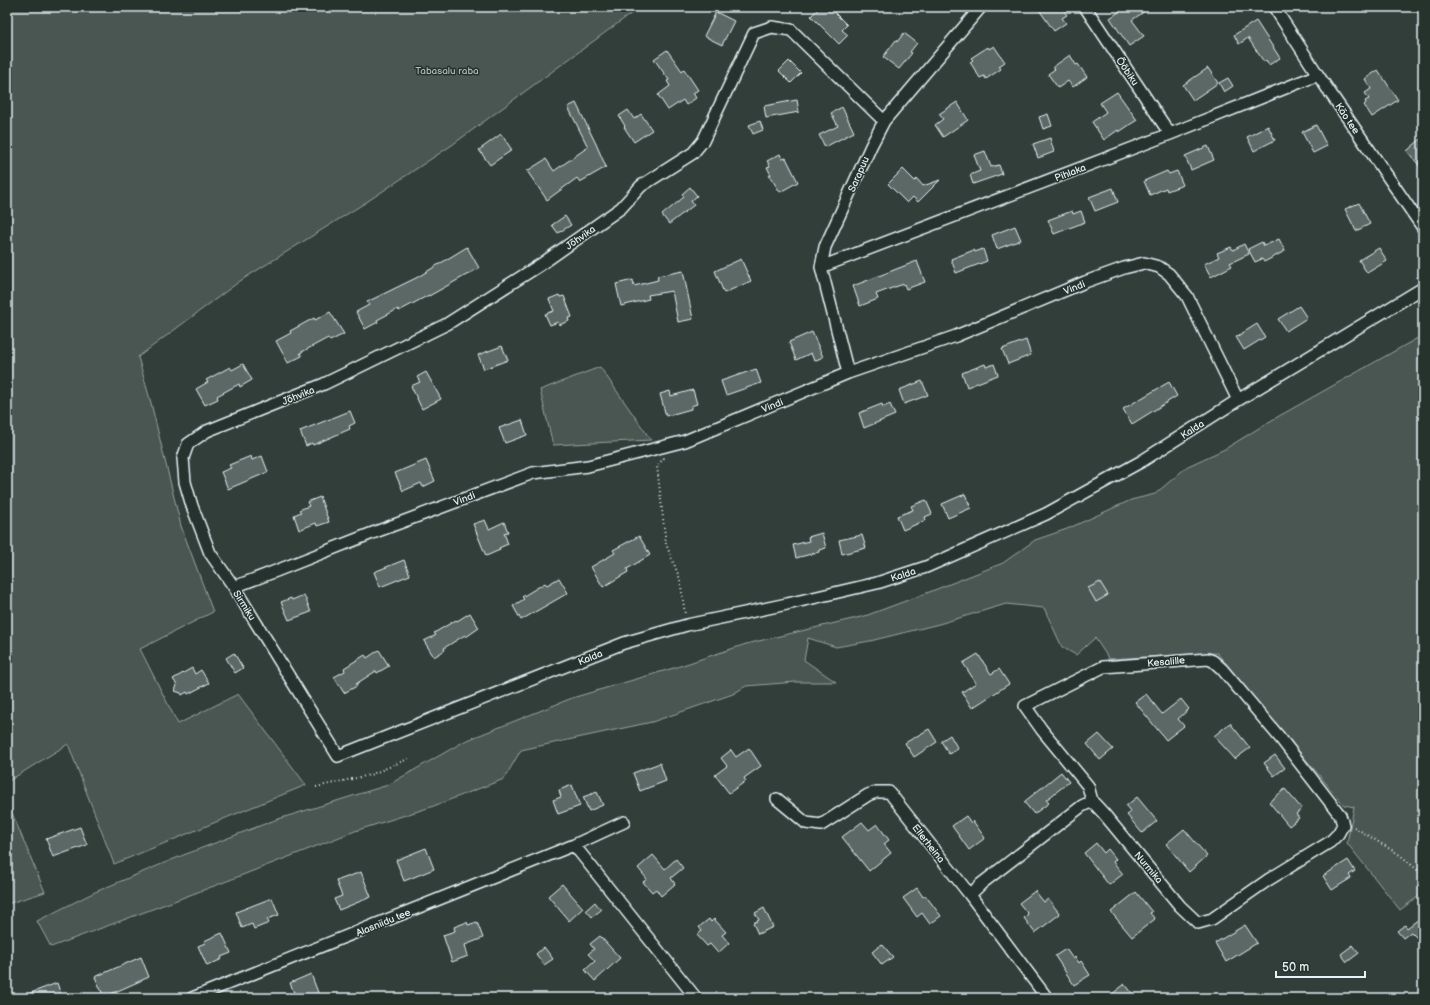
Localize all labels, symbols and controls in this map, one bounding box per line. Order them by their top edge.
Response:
street label: Ööbiku [1113,55,1141,88]
park label: Tabasalu raba [415,65,479,77]
street label: Käo tee [1332,101,1362,136]
street label: Sarapuu [846,155,872,194]
street label: Pihlaka [1053,161,1088,184]
street label: Jõhvika [563,223,598,252]
street label: Vindi [1062,278,1087,298]
street label: Jõhvika [280,384,317,408]
street label: Vindi [760,396,785,416]
street label: Kalda [1179,418,1207,442]
street label: Vindi [452,489,477,509]
street label: Kalda [889,565,918,585]
street label: Sirmiku [230,588,258,623]
street label: Kalda [576,647,605,668]
street label: Kesalille [1147,654,1185,670]
street label: Ellerheina [909,822,947,866]
street label: Nurmika [1132,849,1165,886]
street label: Alasniidu tee [354,907,412,939]
scale bar [1276,953,1365,979]
text: 50 m [1282,960,1309,975]

